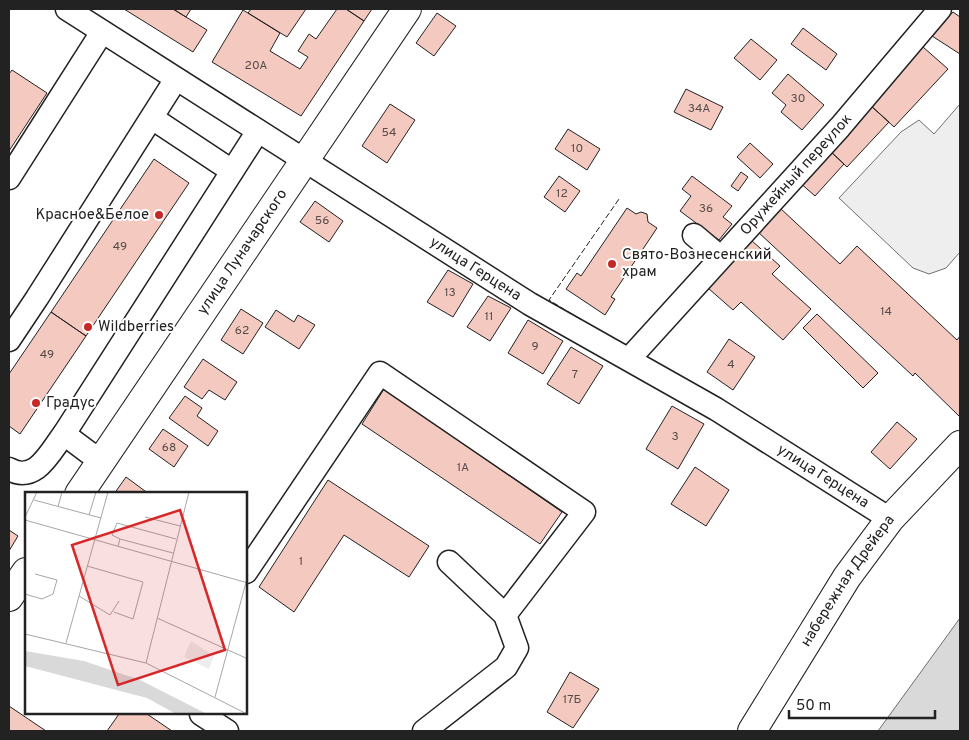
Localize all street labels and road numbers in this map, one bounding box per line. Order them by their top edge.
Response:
street label: Оружейный переулок [736,110,857,240]
street label: улица Луначарского [193,186,292,319]
street label: улица Герцена [426,233,525,305]
street label: улица Герцена [773,440,872,513]
street label: набережная Дрейера [797,511,899,650]

